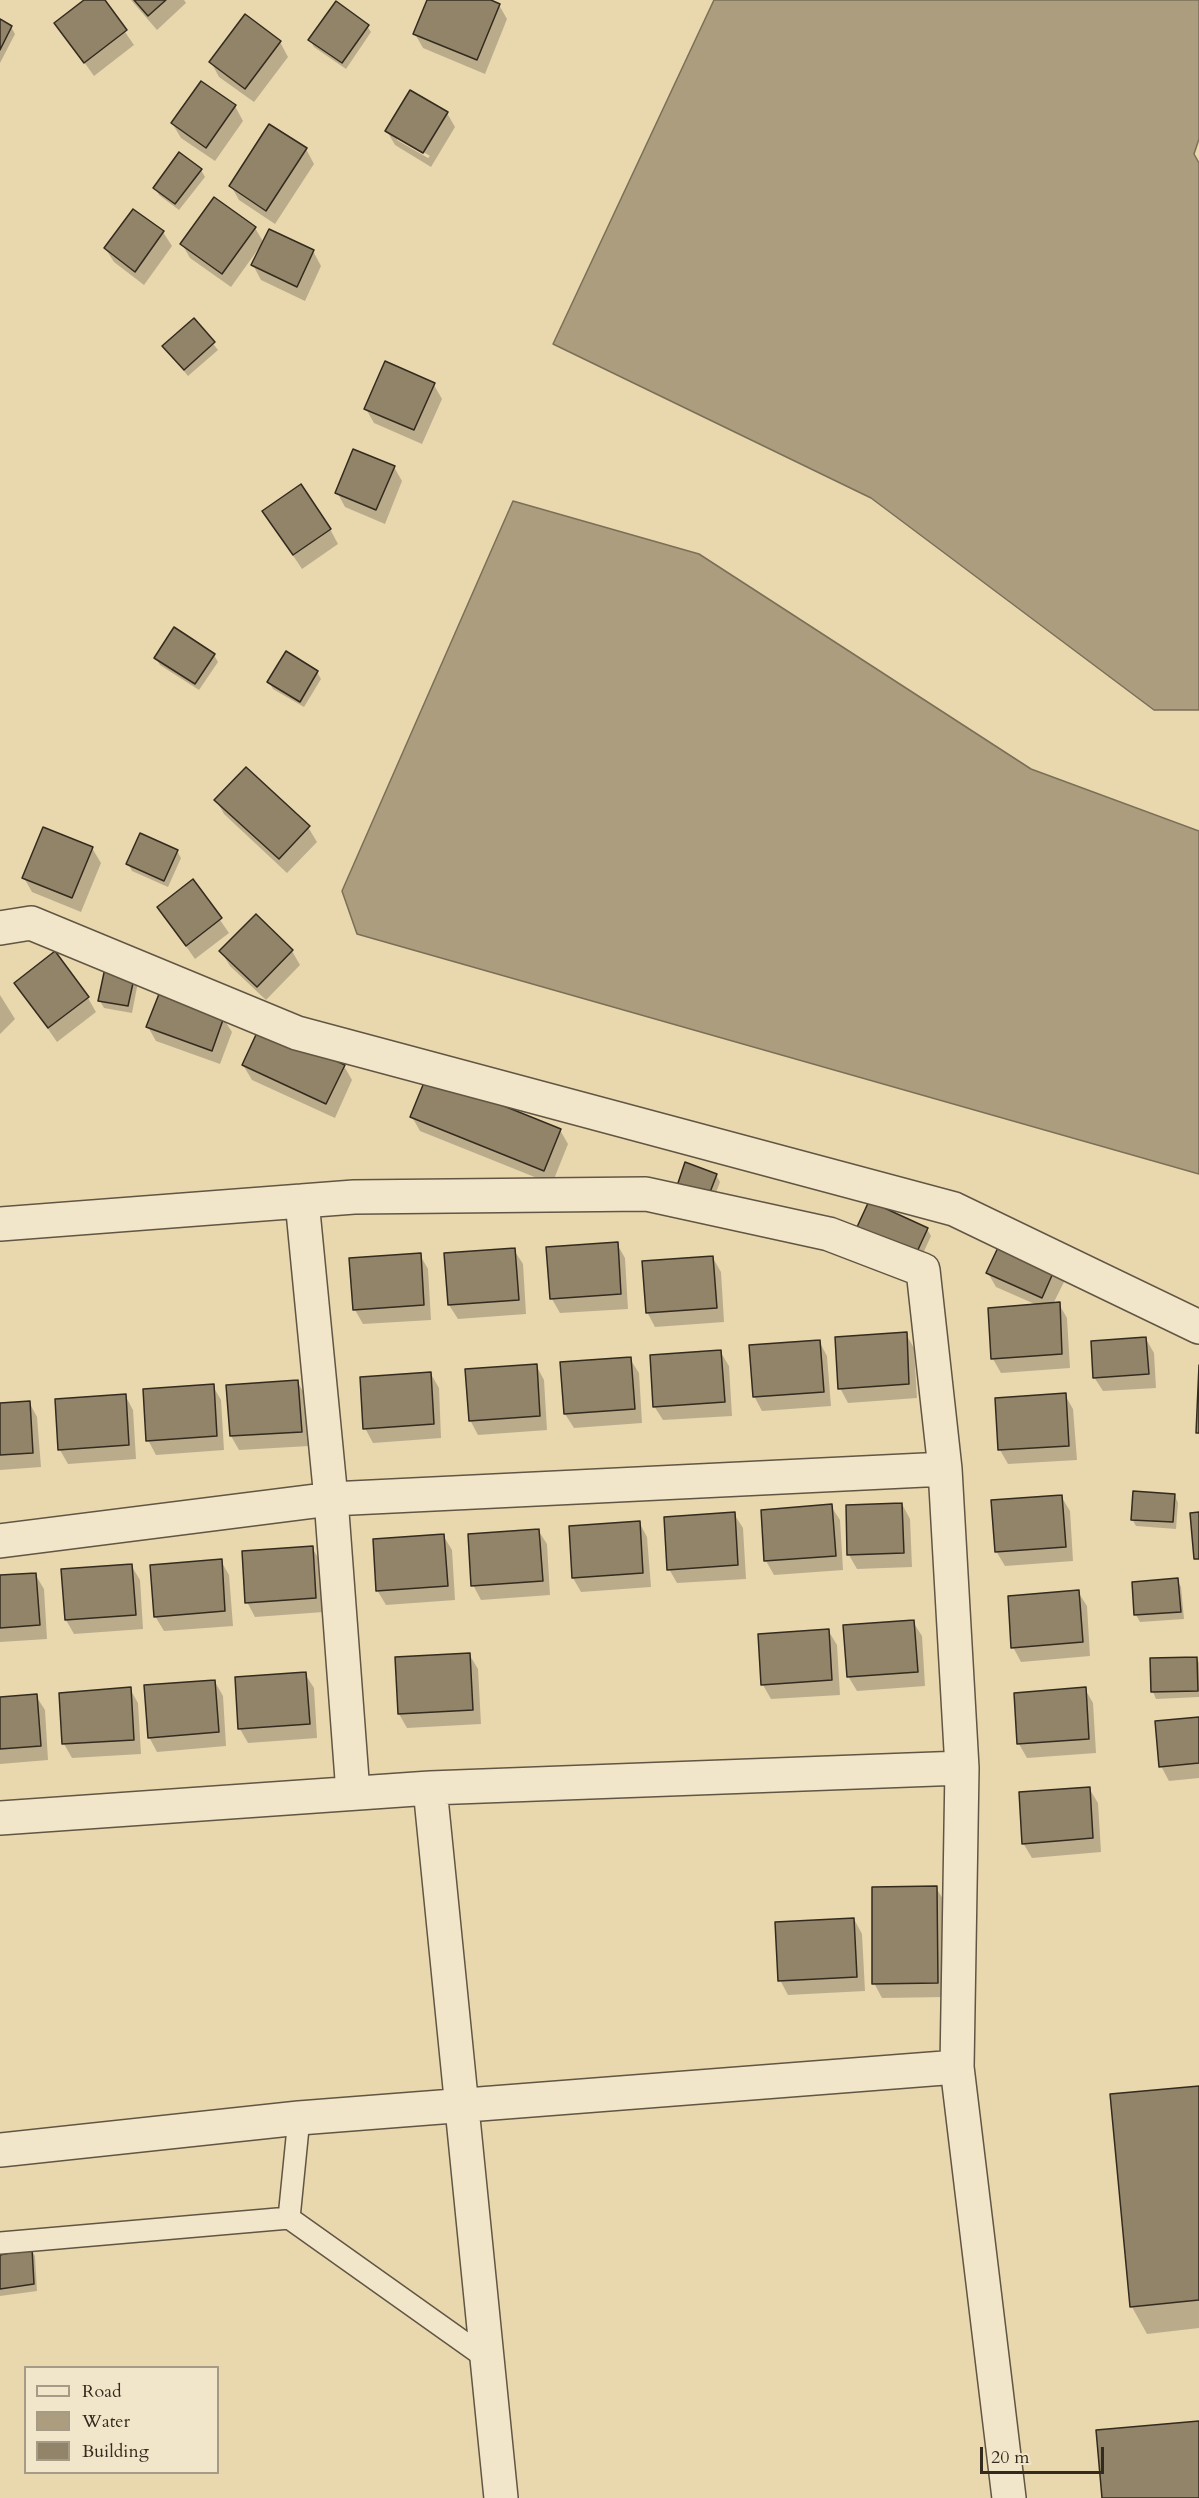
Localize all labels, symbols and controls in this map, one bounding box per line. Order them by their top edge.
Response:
legend [24,2366,219,2474]
text: Road [82,2379,122,2404]
text: Water [82,2409,130,2434]
scale bar [983,2435,1108,2473]
text: Building [82,2439,149,2464]
text: 20 m [991,2445,1030,2470]

